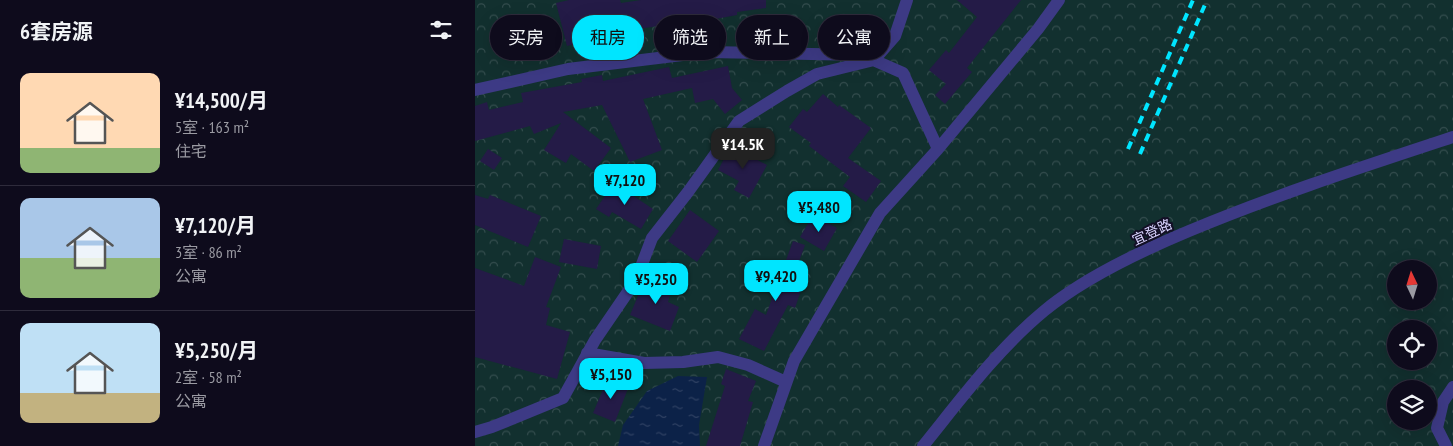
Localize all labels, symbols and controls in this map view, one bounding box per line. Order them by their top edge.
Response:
chip: 买房 [490,15,562,60]
chip: 租房 [572,15,644,60]
chip: 筛选 [654,15,726,60]
chip: 新上 [736,15,808,60]
chip: 公寓 [818,15,890,60]
icon: filters [427,16,455,44]
text: 6套房源 [20,18,93,45]
text: ¥14,500/月 [175,87,268,114]
icon: home [60,93,120,153]
text: 5室 · 163 m² [175,117,249,137]
pin: ¥14.5K [702,128,784,170]
text: ¥14.5K [722,134,764,154]
text: 住宅 [175,141,207,161]
pin: ¥7,120 [584,164,666,206]
text: ¥7,120 [605,170,645,190]
pin: ¥5,480 [778,190,860,233]
text: ¥5,480 [798,197,840,217]
text: ¥7,120/月 [175,212,256,239]
street label: 宜登路 [1129,215,1175,249]
icon: home [60,218,120,278]
text: 3室 · 86 m² [175,242,242,262]
pin: ¥9,420 [735,260,817,302]
north arrow [1387,260,1437,310]
map controls [1387,260,1437,430]
pin: ¥5,250 [615,262,697,305]
text: 公寓 [175,266,207,286]
text: ¥9,420 [755,266,797,286]
text: ¥5,250 [635,269,677,289]
button: locate [1387,320,1437,370]
text: ¥5,250/月 [175,337,258,364]
icon: home [60,343,120,403]
pin: ¥5,150 [570,358,652,400]
text: ¥5,150 [590,364,632,384]
text: 2室 · 58 m² [175,367,242,387]
button: layers [1387,380,1437,430]
text: 公寓 [175,391,207,411]

